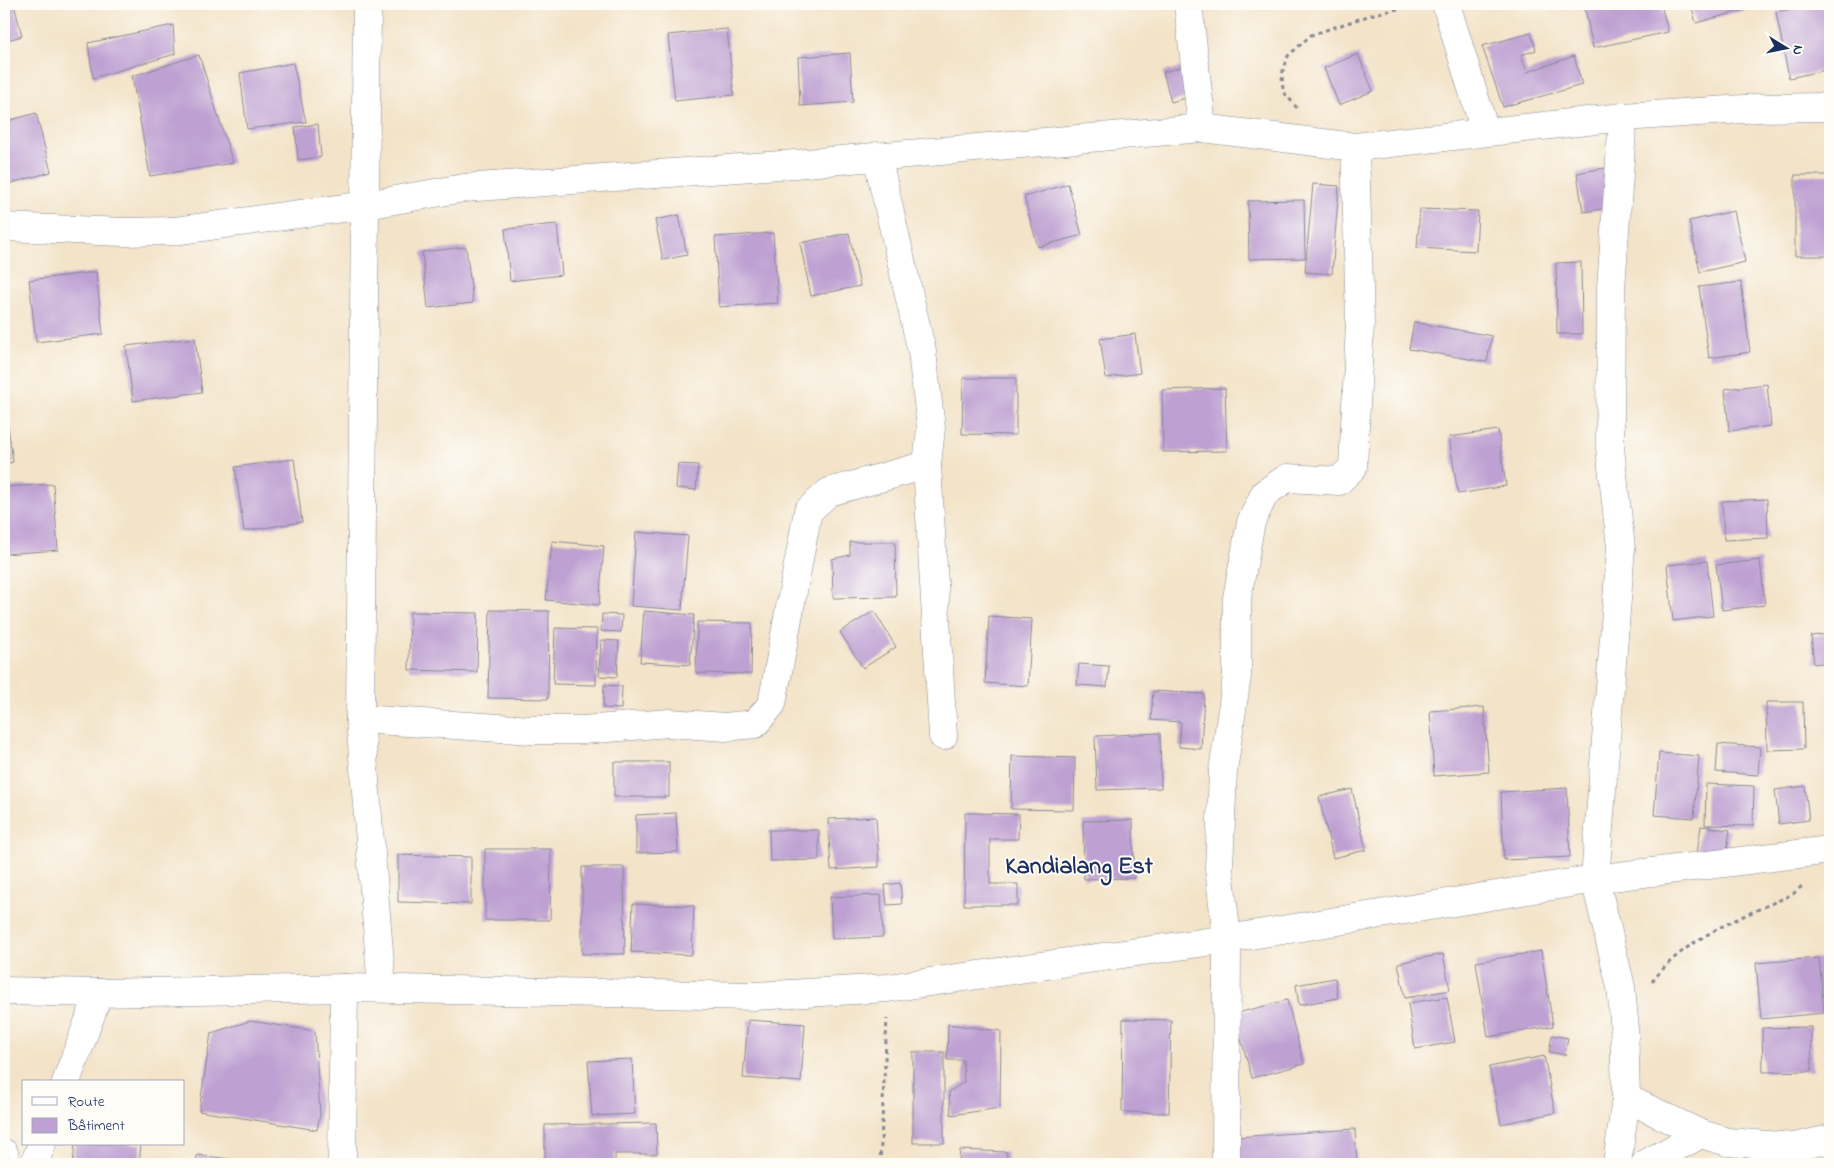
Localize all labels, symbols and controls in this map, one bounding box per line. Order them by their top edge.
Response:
north arrow [1762,22,1812,72]
text: N [1786,44,1808,56]
district label: Kandialang Est [1005,850,1154,886]
legend [22,1080,185,1146]
text: Route [68,1091,105,1113]
text: Bâtiment [67,1115,125,1137]

